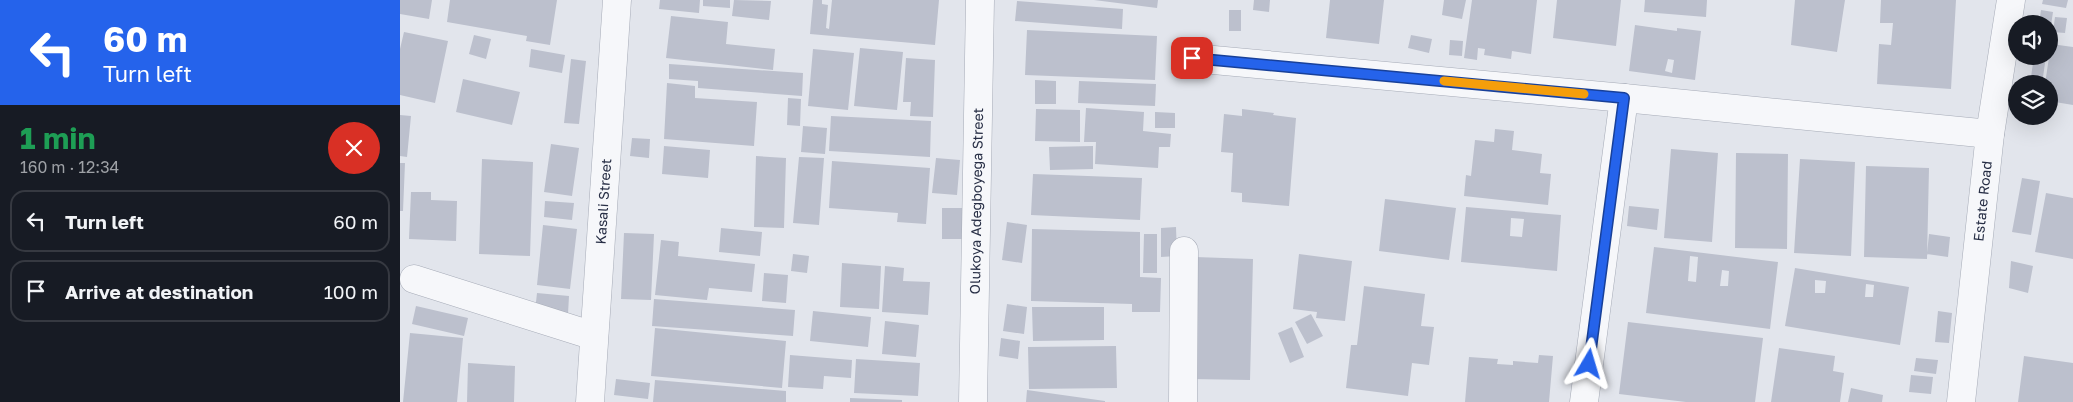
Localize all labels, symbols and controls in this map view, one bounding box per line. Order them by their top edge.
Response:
map controls [2008,15,2058,125]
button: sound [2008,15,2058,65]
text: 60 m [103,18,187,60]
icon: left [20,20,85,85]
pin [1171,37,1213,79]
icon: arrive [1178,44,1206,72]
text: Turn left [103,60,192,87]
button: layers [2008,75,2058,125]
street label: Olukoya Adegboyega Street [966,108,986,294]
text: 1 min [20,120,96,156]
button: close [328,122,380,174]
text: 160 m · 12:34 [20,157,119,177]
street label: Kasali Street [592,158,614,245]
street label: Estate Road [1969,160,1995,242]
icon: left [22,207,50,235]
text: Turn left [65,210,144,233]
text: 60 m [333,210,378,233]
icon: arrive [22,277,50,305]
text: Arrive at destination [65,280,253,303]
text: 100 m [324,280,378,303]
position arrow [1562,337,1614,389]

